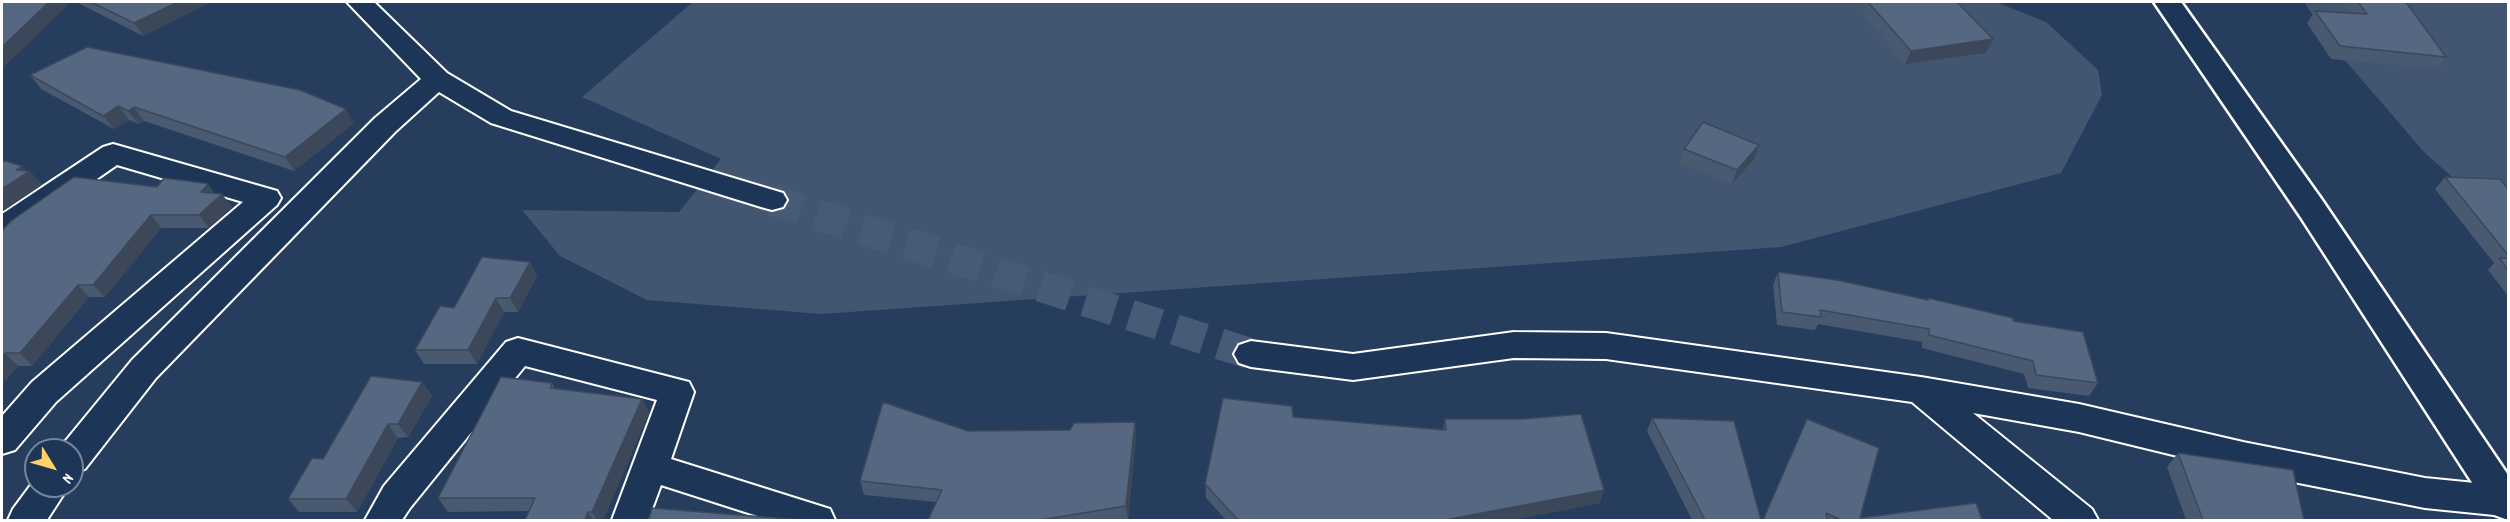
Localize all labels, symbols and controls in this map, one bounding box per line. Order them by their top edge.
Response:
north arrow [24,438,84,498]
text: N [56,468,79,488]

